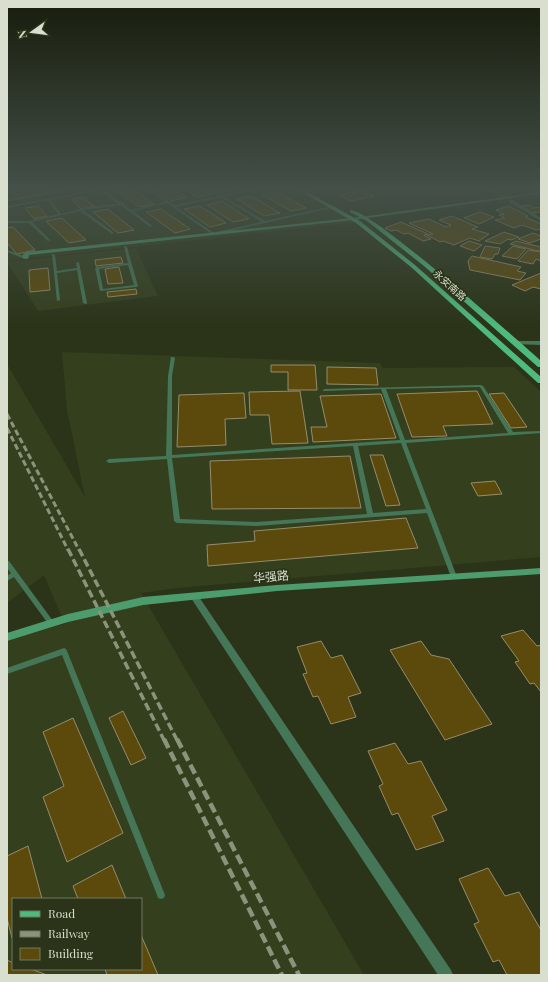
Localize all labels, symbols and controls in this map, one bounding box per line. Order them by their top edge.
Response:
north arrow [12,12,52,52]
text: N [14,29,30,40]
street label: 永安南路 [430,266,470,304]
street label: 华强路 [252,566,290,586]
legend [12,898,142,970]
text: Road [48,905,75,921]
text: Railway [48,925,90,941]
text: Building [48,945,94,961]

